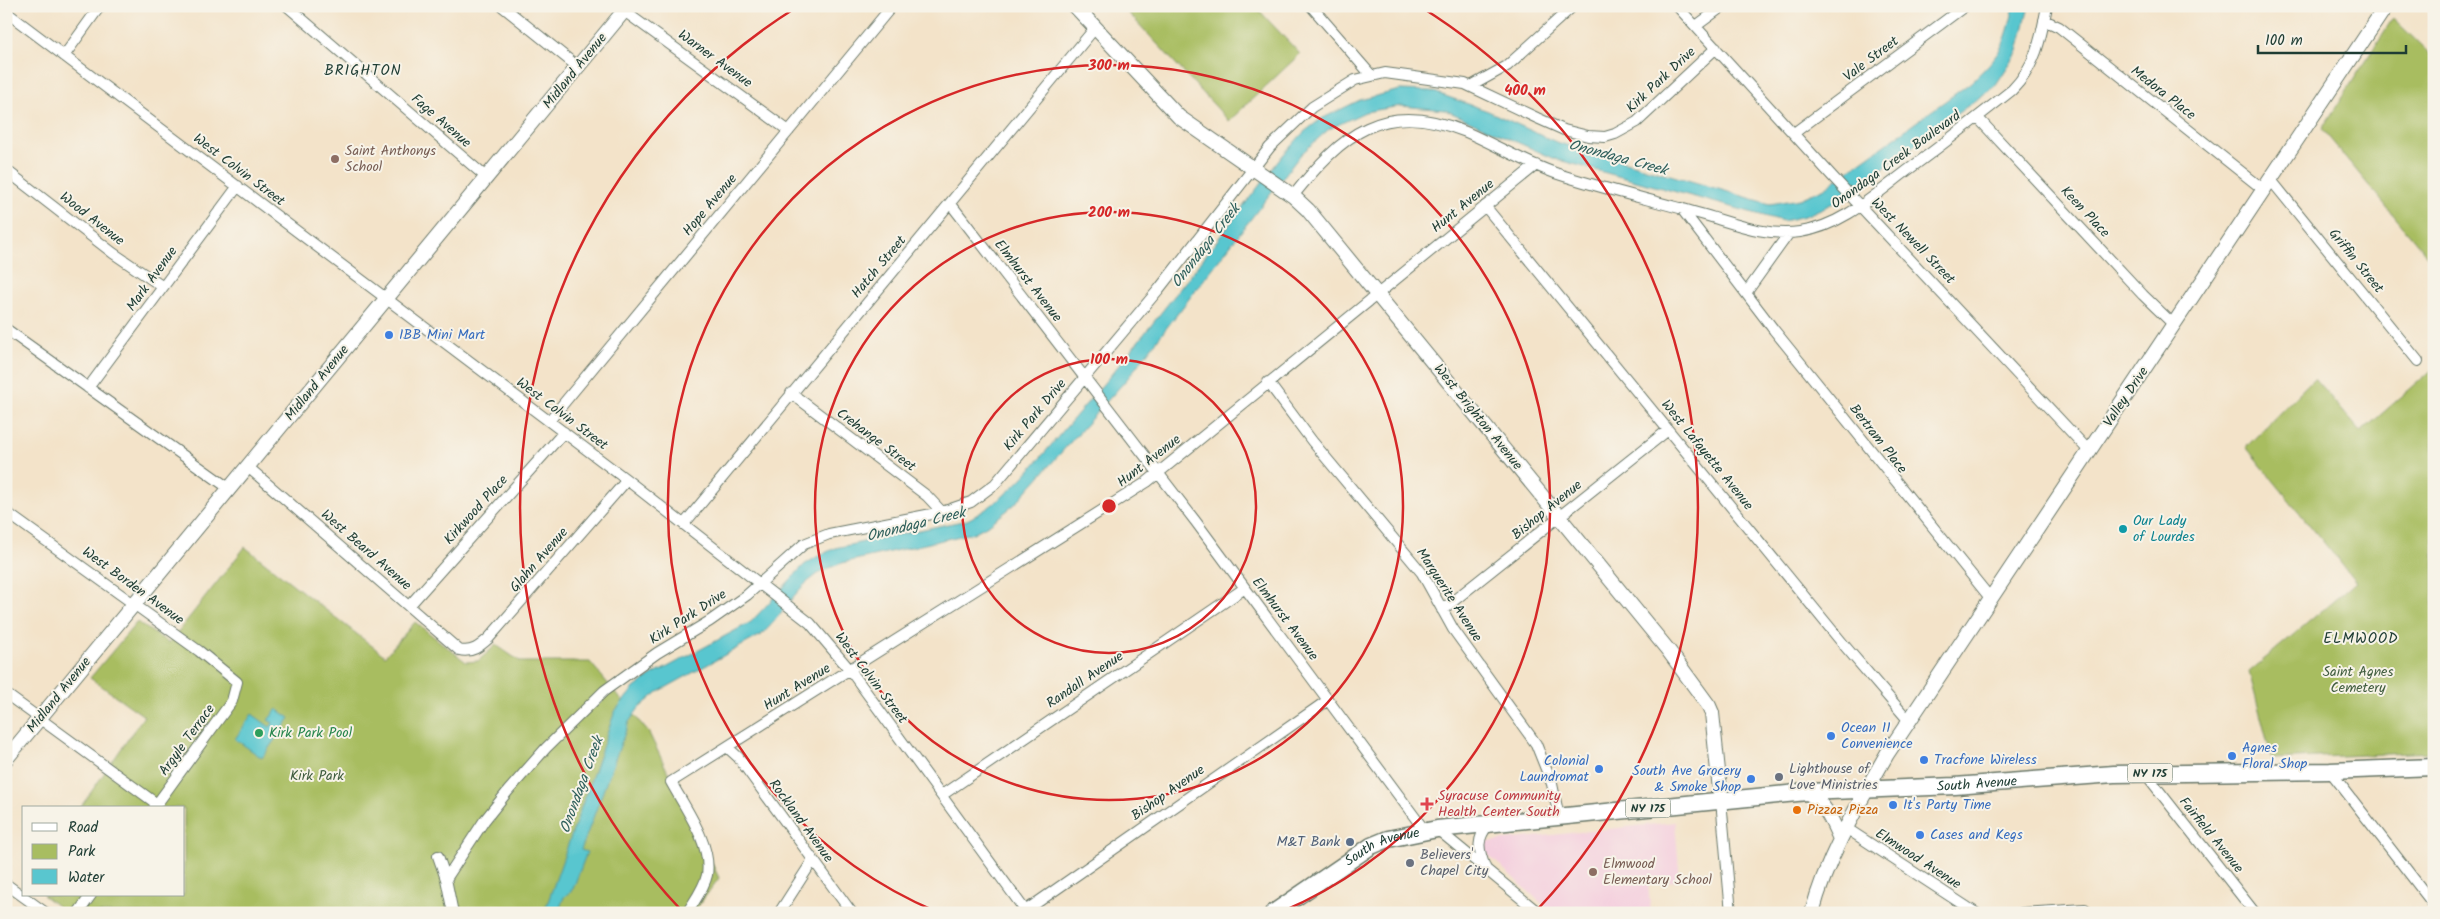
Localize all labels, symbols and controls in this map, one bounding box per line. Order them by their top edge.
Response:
scale bar [2258,22,2405,54]
street label: Warner Avenue [673,24,757,94]
street label: Midland Avenue [537,28,613,114]
text: 100 m [2265,29,2303,53]
street label: Vale Street [1838,30,1904,87]
street label: Kirk Park Drive [1621,41,1701,118]
text: 300 m [1087,54,1130,78]
district label: BRIGHTON [324,59,402,83]
street label: Medora Place [2126,60,2201,126]
text: 400 m [1504,79,1546,103]
street label: Fage Avenue [406,89,477,154]
street label: Onondaga Creek Boulevard [1826,105,1966,215]
street label: West Colvin Street [188,128,290,212]
water label: Onondaga Creek [1566,133,1672,183]
place label: Saint Anthonys School [345,140,436,178]
marker: Saint Anthonys School [329,153,341,165]
street label: Hope Avenue [677,168,743,241]
street label: Hunt Avenue [1427,173,1500,238]
street label: Keen Place [2055,181,2115,243]
street label: Wood Avenue [55,186,130,252]
street label: West Newell Street [1866,192,1961,290]
water label: Onondaga Creek [1165,197,1248,293]
text: 200 m [1088,201,1130,225]
street label: Griffin Street [2323,224,2389,299]
street label: Hatch Street [846,230,912,303]
street label: Elmhurst Avenue [989,235,1068,328]
street label: Mark Avenue [121,241,184,316]
place label: IBB Mini Mart [399,324,486,346]
marker: IBB Mini Mart [383,329,395,341]
street label: Midland Avenue [279,340,355,426]
text: 100 m [1090,348,1128,372]
street label: West Brighton Avenue [1428,359,1528,475]
street label: Valley Drive [2098,362,2155,432]
street label: West Colvin Street [511,372,613,456]
street label: Kirk Park Drive [998,373,1072,456]
street label: West Lafayette Avenue [1655,395,1759,516]
street label: Bertram Place [1844,399,1913,479]
street label: Crehange Street [831,403,921,478]
street label: Hunt Avenue [1112,429,1186,493]
street label: Kirkwood Place [439,470,514,550]
street label: Bishop Avenue [1507,474,1588,545]
centre of rings [1100,497,1118,515]
water label: Onondaga Creek [864,501,970,549]
street label: West Beard Avenue [316,504,417,596]
place label: Our Lady of Lourdes [2133,510,2195,548]
street label: Glahn Avenue [504,522,574,598]
marker: Our Lady of Lourdes [2117,523,2129,535]
street label: West Borden Avenue [77,541,189,631]
street label: Marguerite Avenue [1410,544,1488,647]
street label: Elmhurst Avenue [1246,573,1324,666]
street label: Kirk Park Drive [645,583,732,650]
street label: West Colvin Street [829,627,913,729]
district label: ELMWOOD [2323,627,2399,651]
street label: Randall Avenue [1042,645,1129,714]
street label: Midland Avenue [21,652,97,738]
street label: Hunt Avenue [759,657,836,716]
park label: Saint Agnes Cemetery [2323,661,2393,699]
street label: Argyle Terrace [153,699,221,780]
place label: Ocean 11 Convenience [1841,717,1913,755]
place label: Kirk Park Pool [269,722,353,744]
marker: Kirk Park Pool [253,727,265,739]
marker: Ocean 11 Convenience [1825,730,1837,742]
water label: Onondaga Creek [553,732,611,837]
place label: Agnes Floral Shop [2242,737,2308,775]
place label: Tracfone Wireless [1934,749,2037,771]
place label: Colonial Laundromat [1520,750,1590,788]
marker: Agnes Floral Shop [2226,750,2238,762]
marker: Tracfone Wireless [1918,754,1930,766]
place label: Lighthouse of Love Ministries [1789,758,1878,796]
street label: Bishop Avenue [1127,759,1210,827]
place label: South Ave Grocery & Smoke Shop [1632,760,1741,798]
marker: Colonial Laundromat [1593,763,1605,775]
road number: NY 175 [2128,764,2172,782]
park label: Kirk Park [290,765,344,787]
street label: South Avenue [1936,770,2018,798]
marker: Lighthouse of Love Ministries [1773,771,1785,783]
marker: South Ave Grocery & Smoke Shop [1745,773,1757,785]
street label: Rockland Avenue [763,775,839,868]
place label: Syracuse Community Health Center South [1438,785,1561,823]
street label: Fairfield Avenue [2173,792,2249,879]
place label: It's Party Time [1903,794,1992,816]
marker: Syracuse Community Health Center South [1420,797,1434,811]
road number: NY 175 [1626,798,1670,818]
place label: Pizzaz Pizza [1807,799,1878,821]
marker: It's Party Time [1887,799,1899,811]
marker: Pizzaz Pizza [1791,804,1803,816]
legend [22,806,185,896]
text: Road [68,816,99,840]
street label: South Avenue [1340,822,1422,872]
street label: Elmwood Avenue [1871,823,1966,895]
place label: Cases and Kegs [1930,824,2023,846]
marker: Cases and Kegs [1914,829,1926,841]
place label: M&T Bank [1276,831,1340,853]
marker: M&T Bank [1344,836,1356,848]
text: Park [68,840,96,864]
place label: Believers' Chapel City [1420,844,1489,882]
place label: Elmwood Elementary School [1603,853,1712,891]
marker: Believers' Chapel City [1404,857,1416,869]
text: Water [68,866,105,890]
marker: Elmwood Elementary School [1587,866,1599,878]

